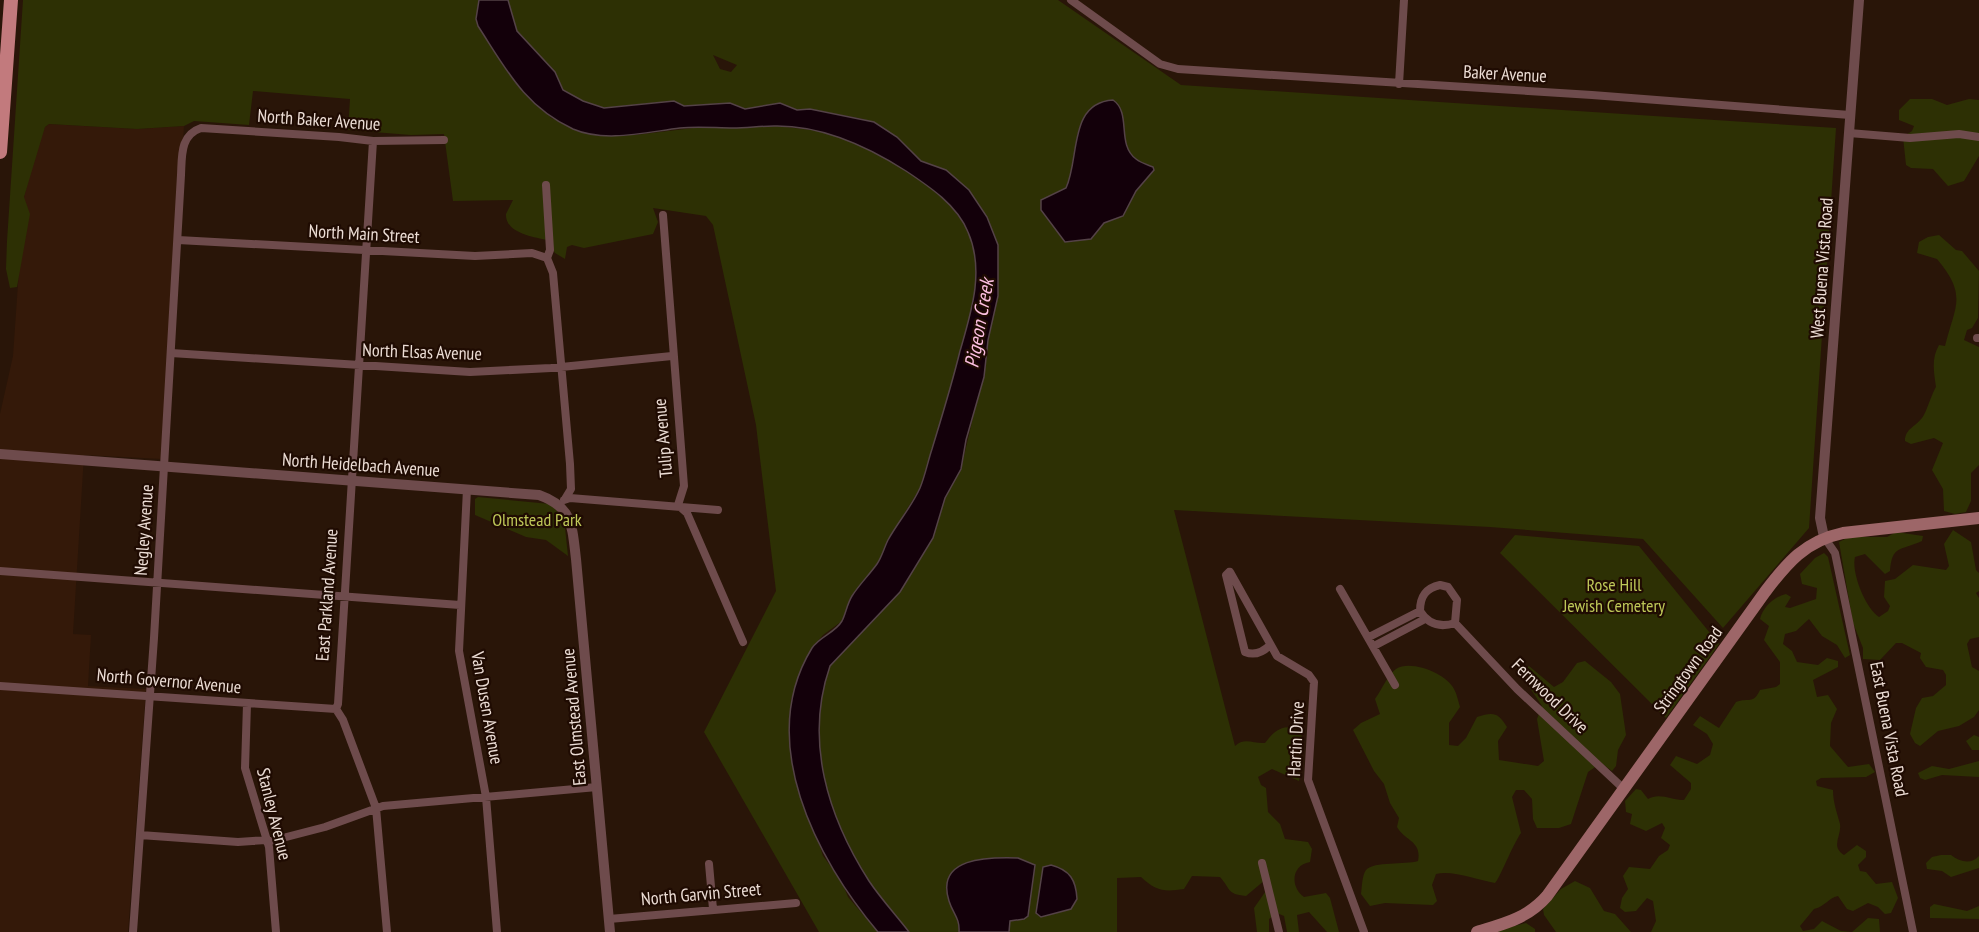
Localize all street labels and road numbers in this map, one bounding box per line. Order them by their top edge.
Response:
street label: Baker Avenue [1463,60,1547,87]
street label: North Baker Avenue [257,104,381,135]
street label: West Buena Vista Road [1805,197,1838,339]
street label: North Main Street [308,219,420,248]
street label: North Elsas Avenue [362,338,482,365]
street label: Tulip Avenue [648,398,677,478]
street label: North Heidelbach Avenue [281,448,441,481]
street label: Negley Avenue [129,484,158,576]
street label: East Parkland Avenue [310,528,343,662]
street label: Stringtown Road [1648,621,1727,718]
street label: East Olmstead Avenue [556,647,591,787]
street label: Van Dusen Avenue [466,649,509,766]
street label: Fernwood Drive [1507,653,1594,738]
street label: East Buena Vista Road [1865,659,1914,798]
street label: North Governor Avenue [96,663,242,698]
street label: Hartin Drive [1282,701,1309,777]
street label: Stanley Avenue [252,765,297,862]
street label: North Garvin Street [640,877,762,910]

